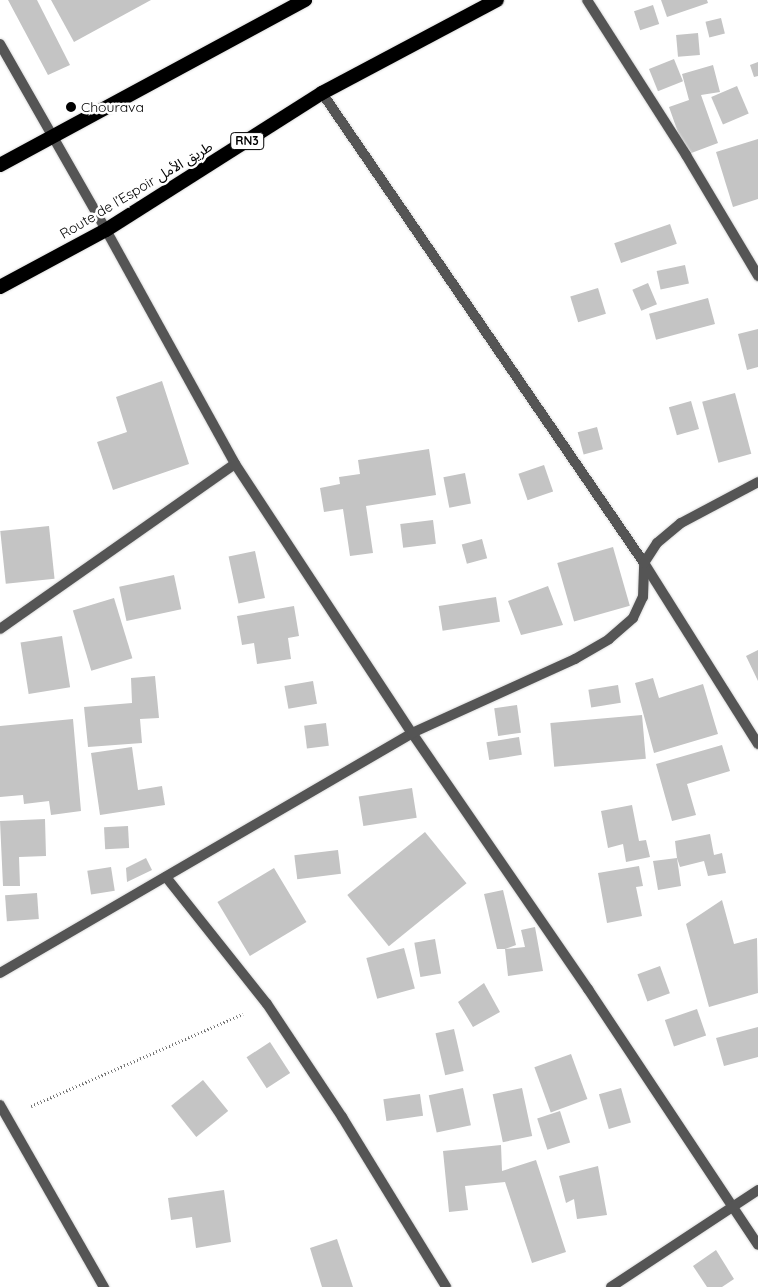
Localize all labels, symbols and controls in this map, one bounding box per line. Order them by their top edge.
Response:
place label: Chourava [81,99,144,115]
marker: Chourava [65,101,77,113]
road number: RN3 [230,132,264,150]
street label: Route de l’Espoir طريق الأمل [57,138,215,242]

